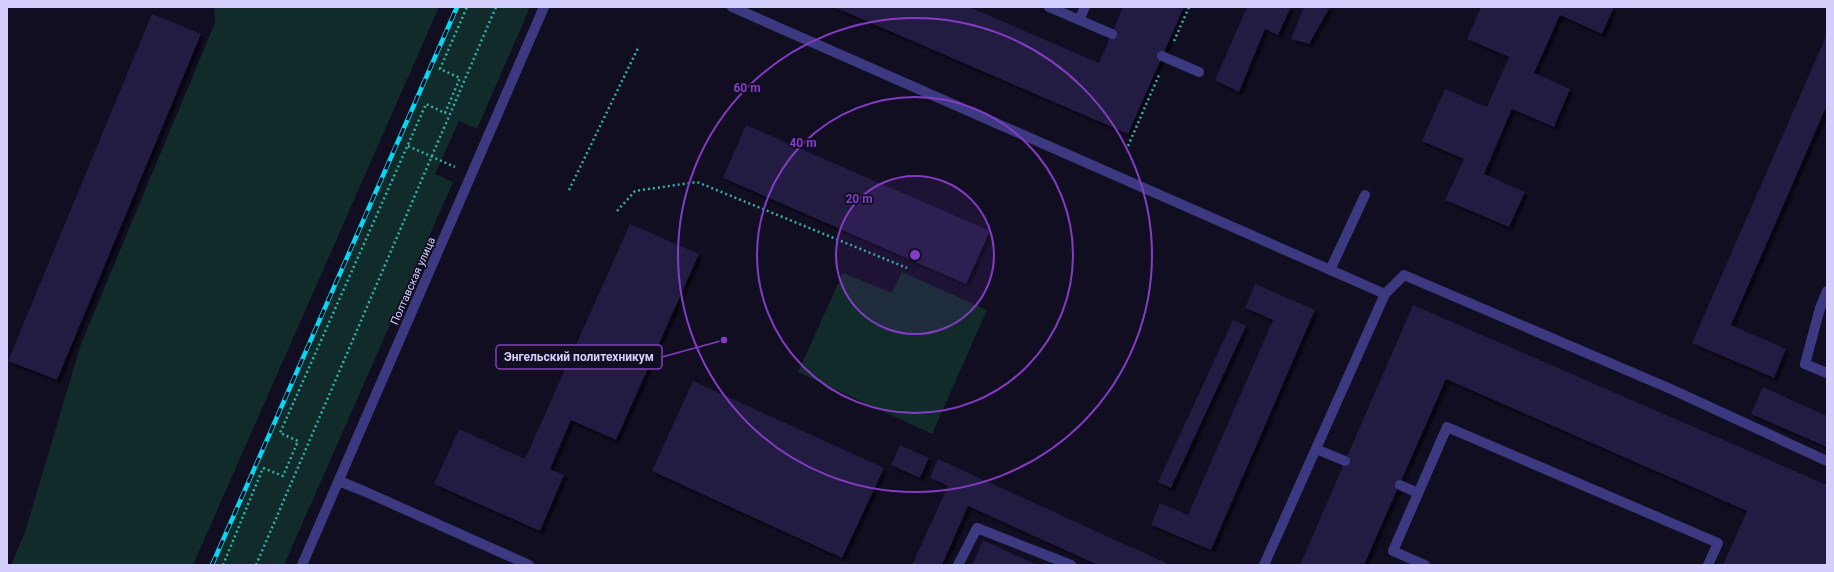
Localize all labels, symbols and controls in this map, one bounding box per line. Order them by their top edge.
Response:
text: 60 m [733,81,761,95]
text: 40 m [789,136,817,150]
text: 20 m [845,192,873,206]
street label: Полтавская улица [388,235,438,327]
centre of rings [908,248,922,262]
callout: Энгельский политехникум [496,345,662,369]
text: Энгельский политехникум [504,350,654,364]

